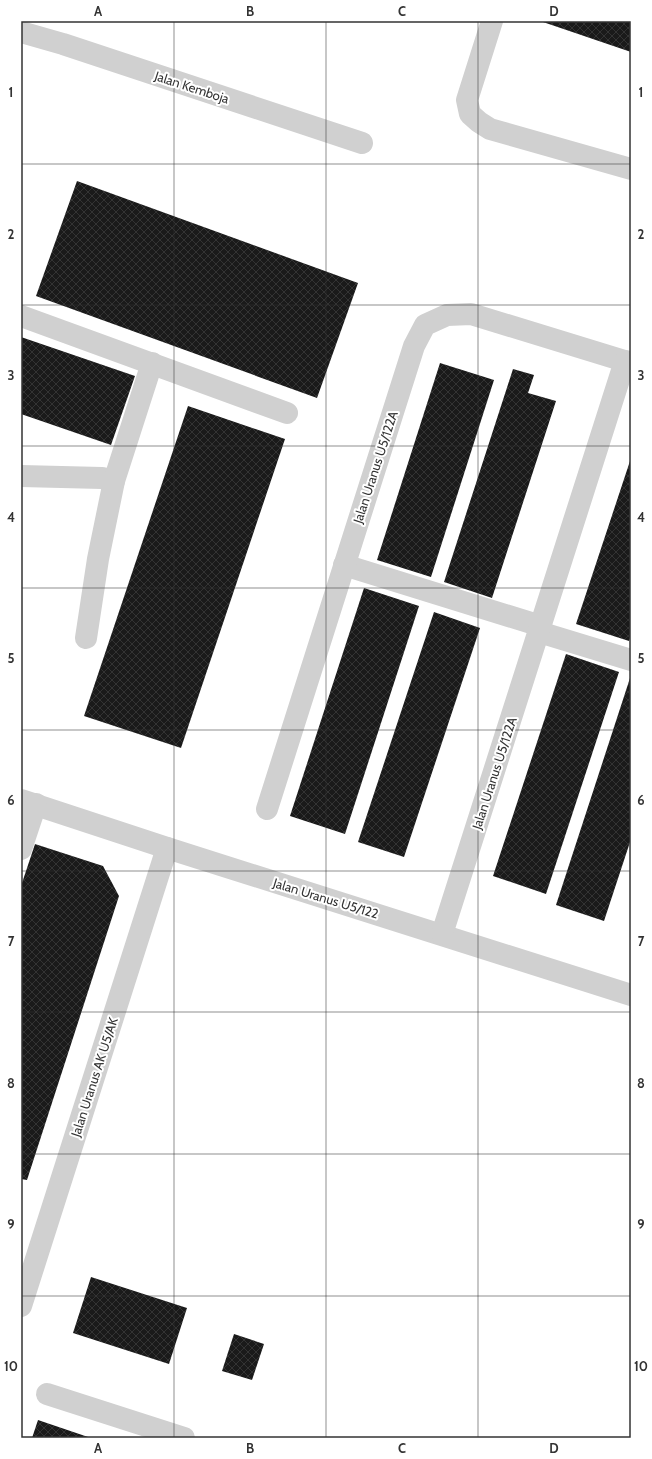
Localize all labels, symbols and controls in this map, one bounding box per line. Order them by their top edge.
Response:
text: A [94,3,103,19]
text: B [246,3,254,19]
text: C [398,3,406,19]
text: D [549,3,559,19]
street label: Jalan Kemboja [152,67,232,108]
text: 1 [9,84,13,100]
text: 1 [639,84,643,100]
text: 2 [8,226,15,242]
text: 2 [638,226,645,242]
text: 3 [7,367,15,383]
text: 3 [637,367,645,383]
street label: Jalan Uranus U5/122A [349,409,401,526]
text: 4 [7,509,15,525]
text: 4 [637,509,645,525]
text: 5 [8,650,15,666]
text: 5 [638,650,645,666]
street label: Jalan Uranus U5/122A [468,715,520,832]
text: 6 [7,792,15,808]
text: 6 [637,792,645,808]
street label: Jalan Uranus U5/122 [270,874,381,922]
text: 7 [8,933,15,949]
text: 7 [638,933,645,949]
street label: Jalan Uranus AK U5/AK [67,1015,121,1140]
text: 8 [7,1075,15,1091]
text: 8 [637,1075,645,1091]
text: 9 [7,1216,15,1232]
text: 9 [637,1216,645,1232]
text: 10 [4,1358,18,1374]
text: 10 [634,1358,648,1374]
text: A [94,1440,103,1456]
text: B [246,1440,254,1456]
text: C [398,1440,406,1456]
text: D [549,1440,559,1456]

